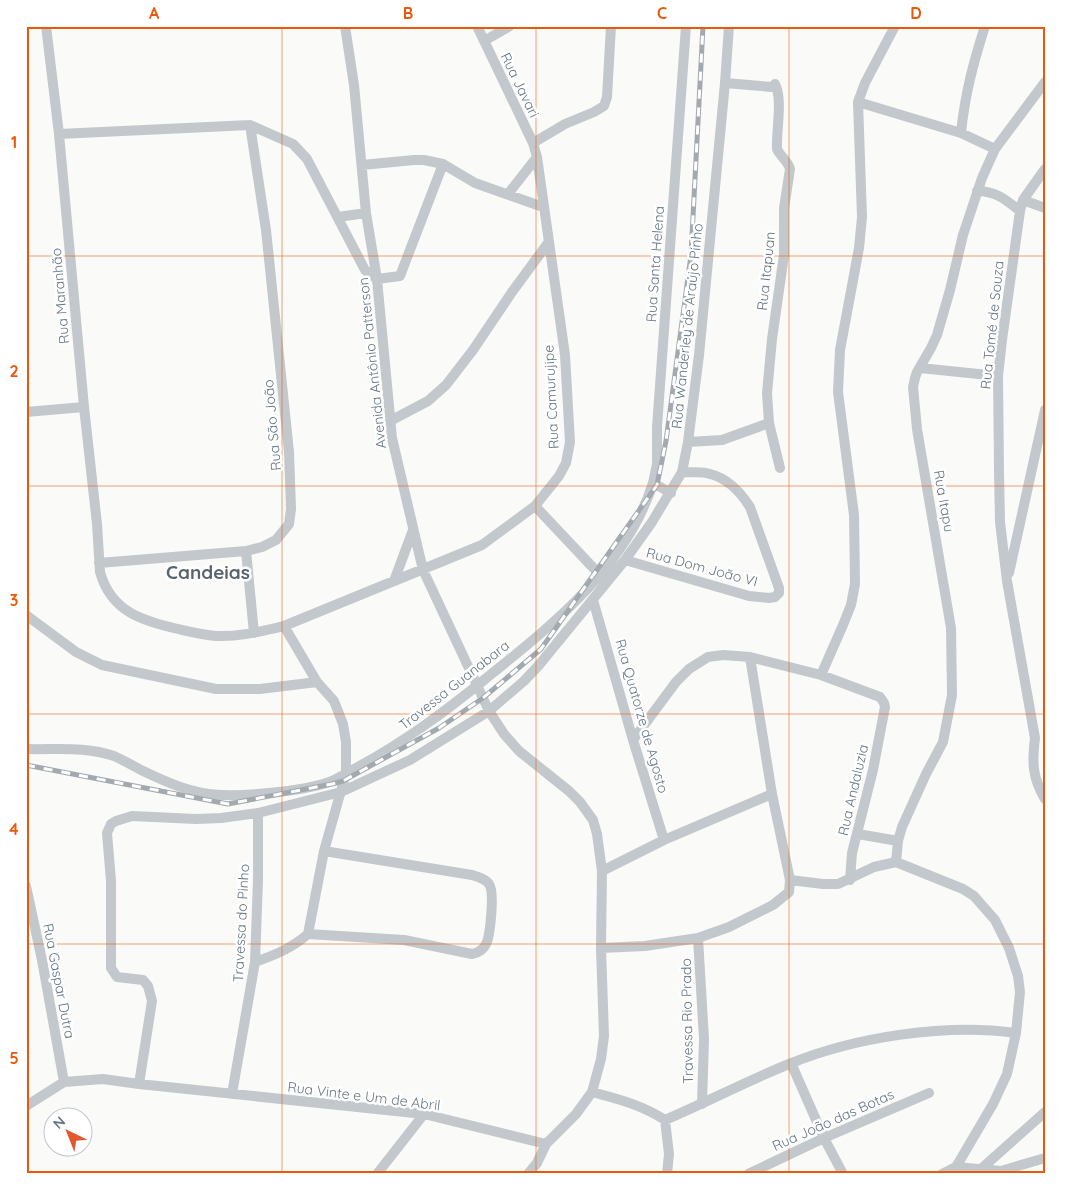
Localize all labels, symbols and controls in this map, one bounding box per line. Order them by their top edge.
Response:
text: A [149,3,160,23]
text: B [403,3,413,23]
text: C [657,3,667,23]
text: D [910,3,922,23]
street label: Rua Javari [497,50,543,120]
text: 1 [11,132,17,152]
street label: Rua Santa Helena [642,205,668,323]
street label: Rua Wanderley de Araújo Pinho [667,222,707,430]
street label: Rua Itapuan [753,231,779,311]
street label: Rua Maranhão [47,247,73,345]
street label: Rua Tomé de Souza [976,260,1008,390]
street label: Avenida Antônio Patterson [354,276,390,450]
street label: Rua Camurujipe [539,344,563,450]
text: 2 [9,361,19,381]
street label: Rua São João [259,379,285,471]
street label: Rua Itapu [930,469,958,533]
street label: Rua Dom João VI [644,543,760,591]
district label: Candeias [166,560,250,584]
text: 3 [10,590,18,610]
street label: Travessa Guanabara [395,636,513,734]
street label: Rua Quatorze de Agosto [611,637,673,795]
street label: Rua Andaluzia [834,743,872,837]
text: 4 [9,819,19,839]
street label: Travessa do Pinho [229,863,253,983]
street label: Rua Gaspar Dutra [39,922,79,1040]
street label: Travessa Rio Prado [677,958,697,1084]
text: 5 [9,1048,19,1068]
street label: Rua Vinte e Um de Abril [286,1078,442,1114]
street label: Rua João das Botas [769,1085,897,1155]
north arrow [42,1108,92,1158]
text: N [49,1112,69,1133]

